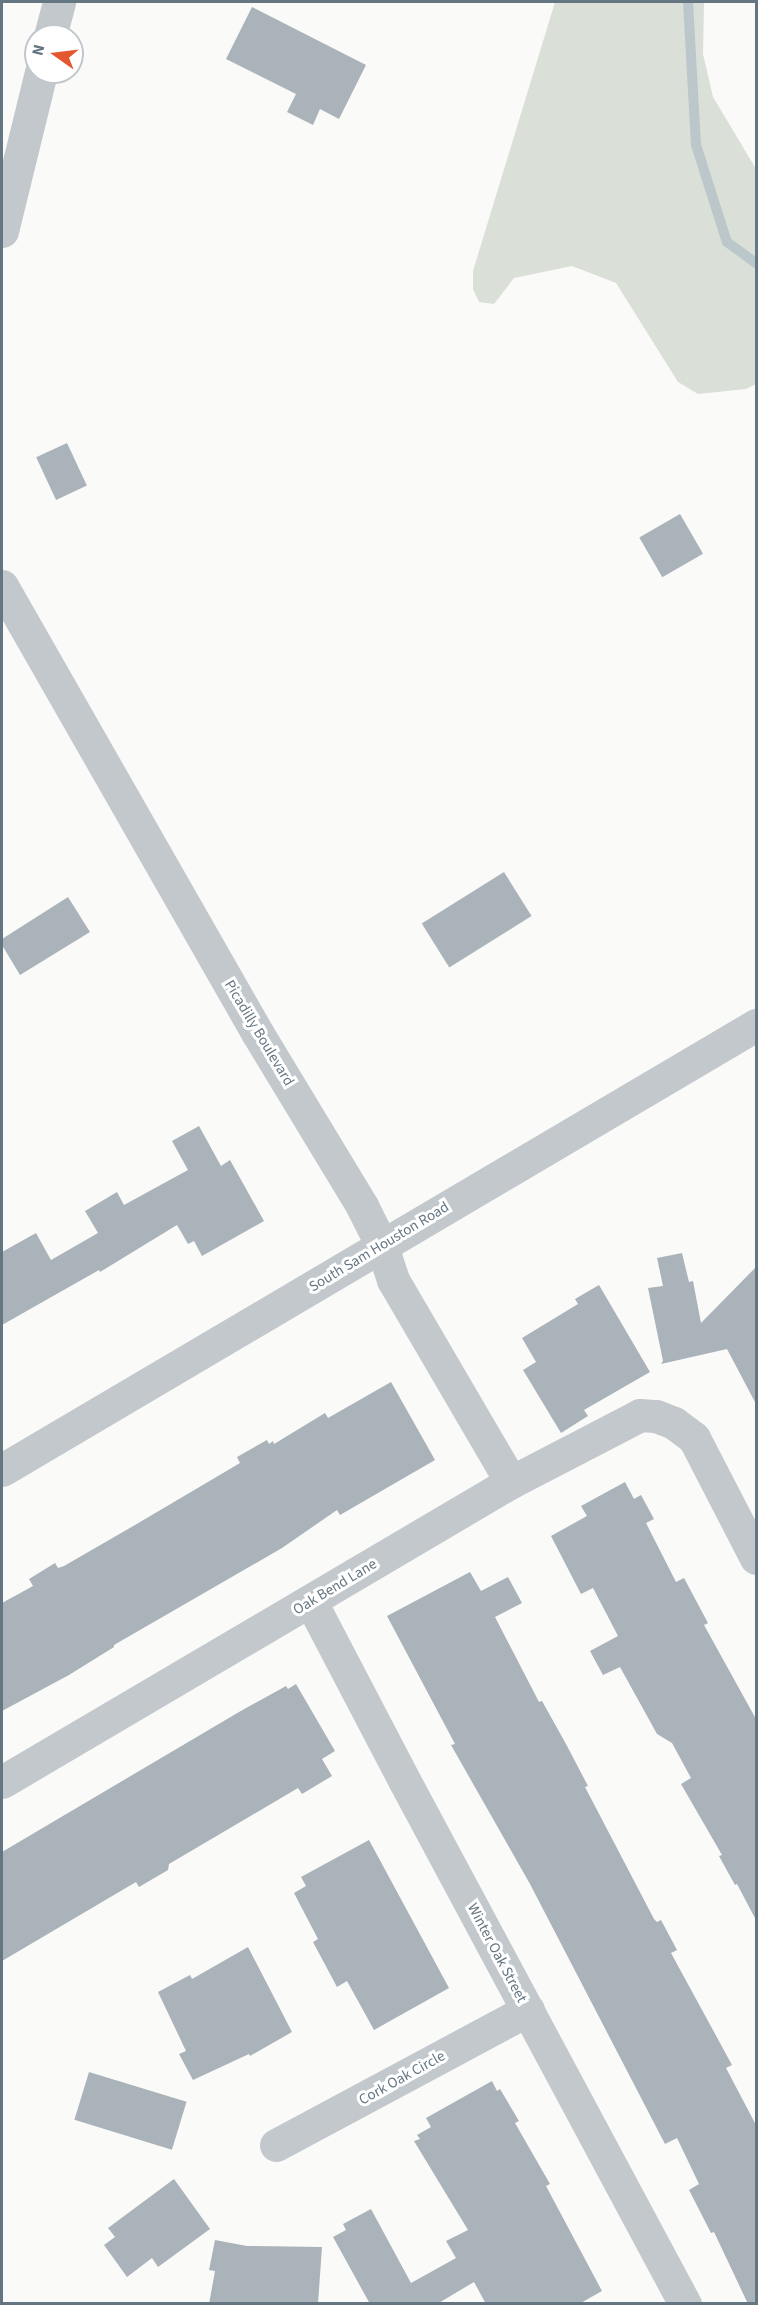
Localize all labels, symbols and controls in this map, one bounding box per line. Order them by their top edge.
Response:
north arrow [24,24,84,84]
text: N [27,42,50,58]
street label: Picadilly Boulevard [220,977,298,1089]
street label: South Sam Houston Road [306,1198,452,1296]
street label: Oak Bend Lane [290,1555,380,1619]
street label: Winter Oak Street [463,1900,531,2006]
street label: Cork Oak Circle [356,2047,448,2109]

